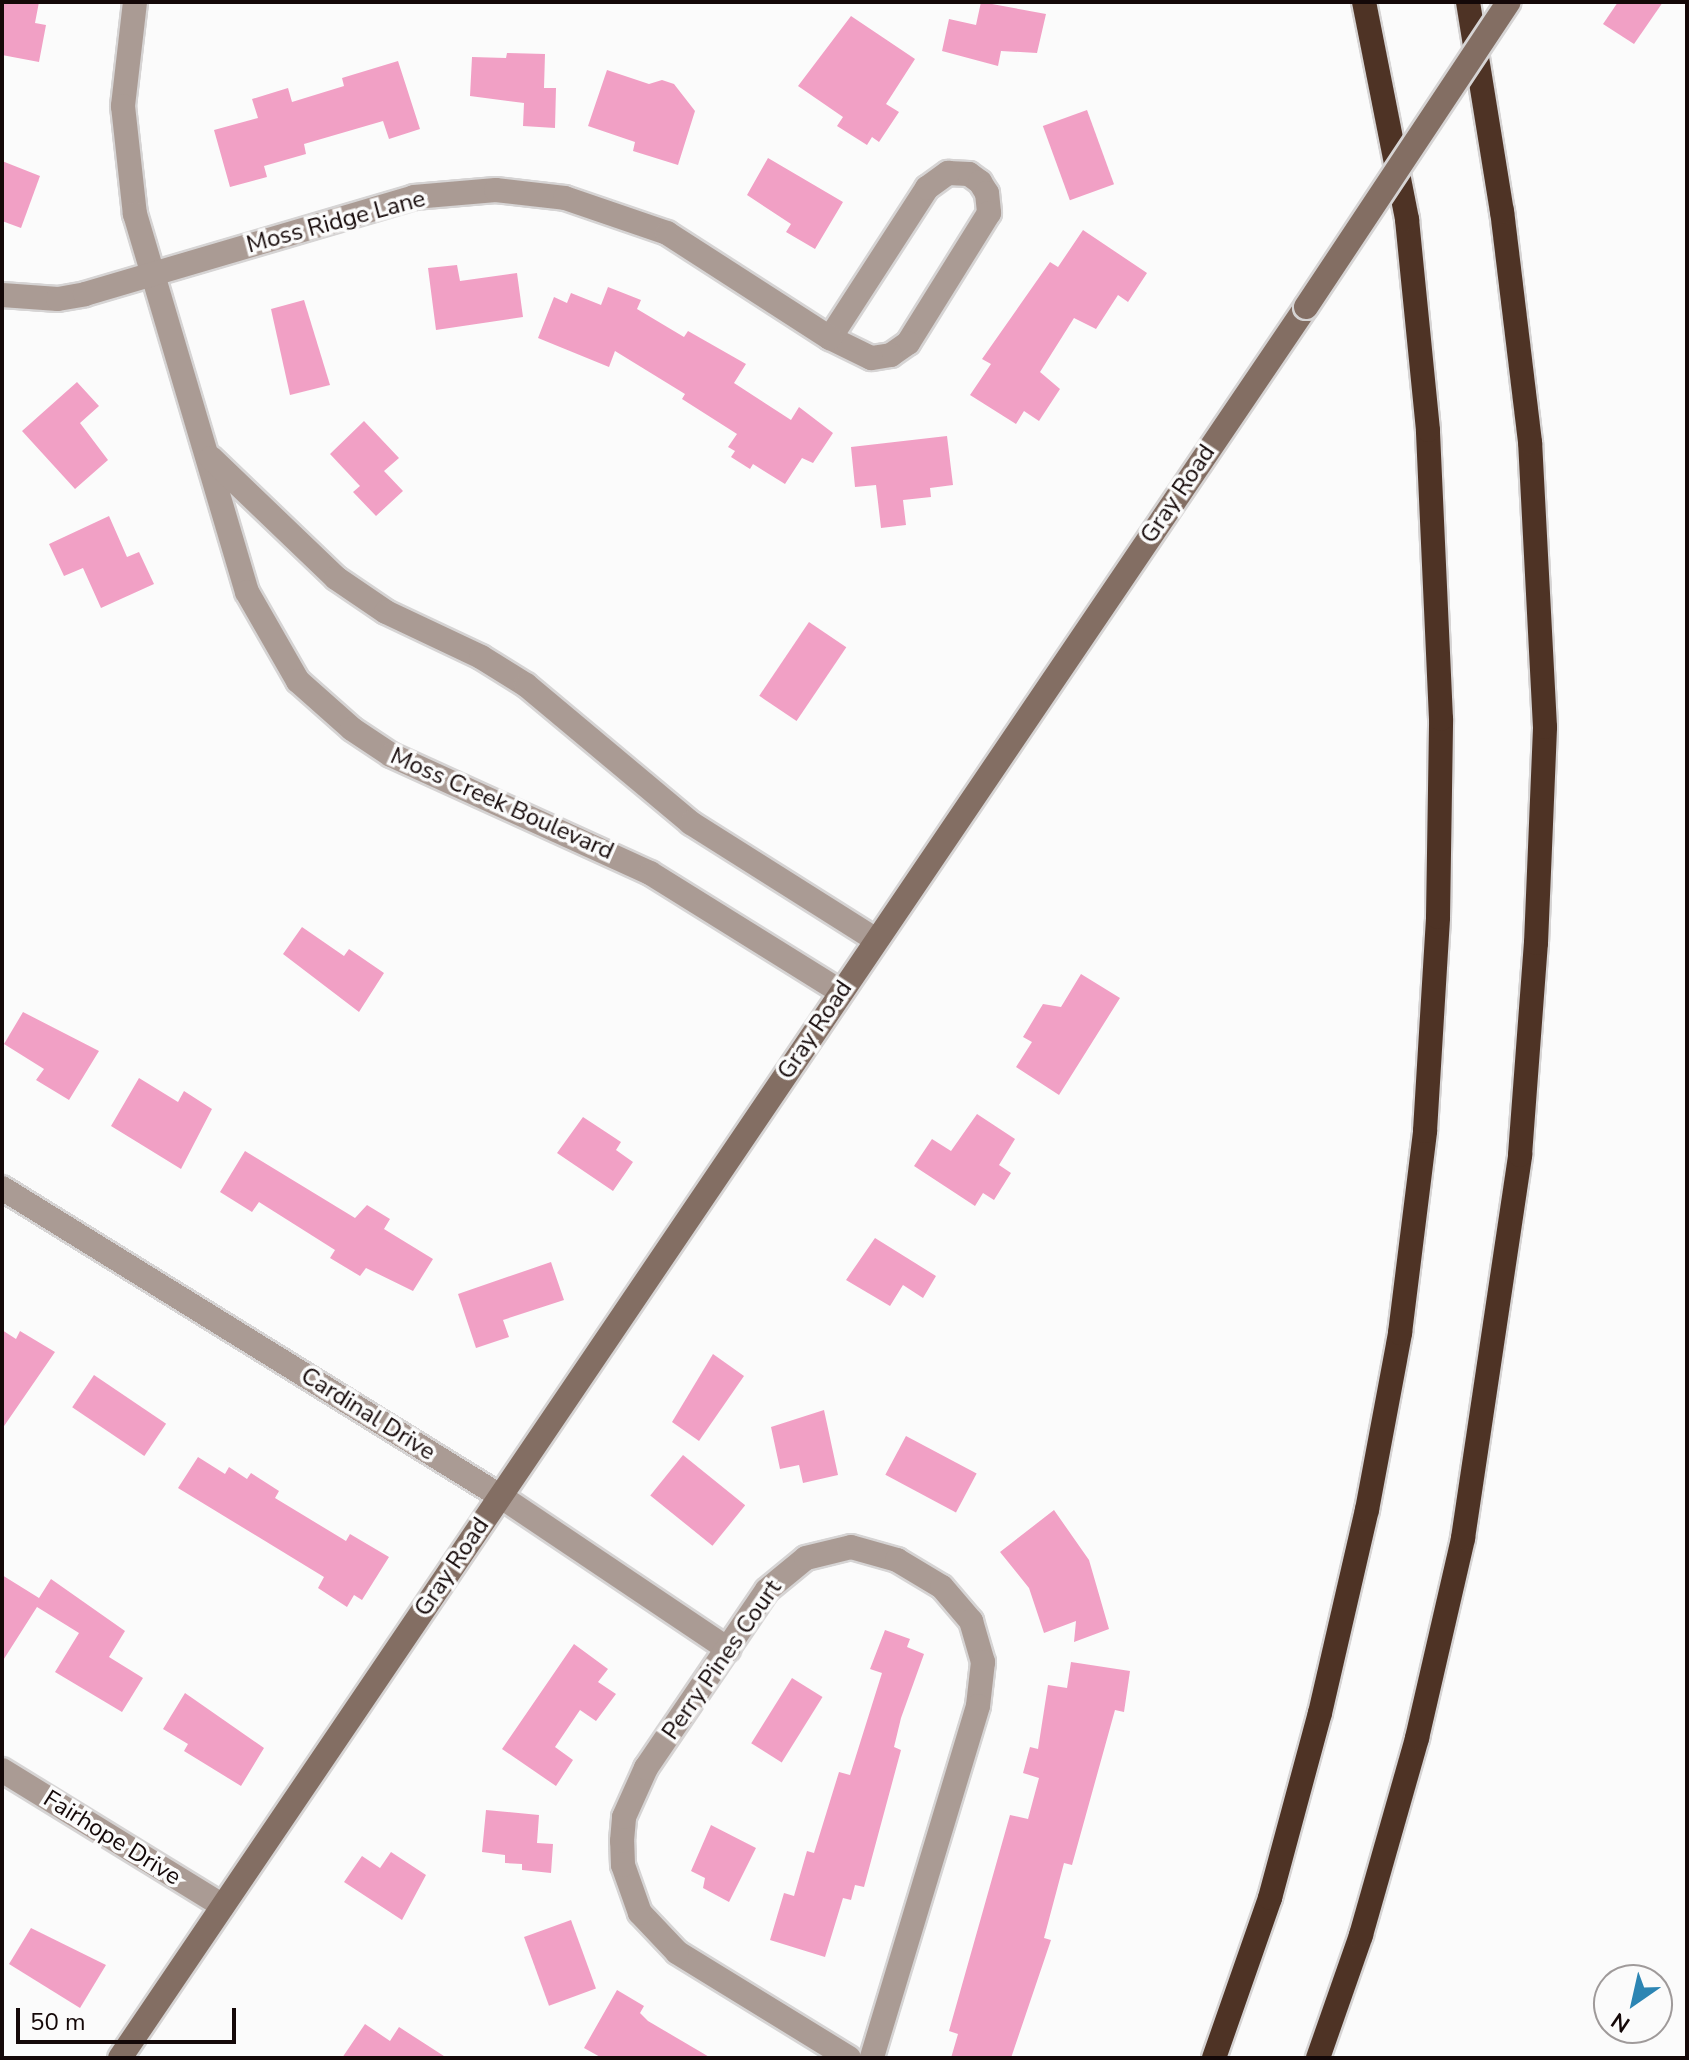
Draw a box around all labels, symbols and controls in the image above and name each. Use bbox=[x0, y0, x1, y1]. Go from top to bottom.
street label: Moss Ridge Lane bbox=[243, 184, 429, 260]
street label: Gray Road bbox=[1135, 439, 1221, 549]
street label: Moss Creek Boulevard bbox=[386, 742, 618, 866]
street label: Gray Road bbox=[772, 975, 858, 1085]
street label: Cardinal Drive bbox=[295, 1361, 441, 1467]
street label: Gray Road bbox=[409, 1512, 495, 1622]
street label: Perry Pines Court bbox=[656, 1575, 788, 1745]
street label: Fairhope Drive bbox=[38, 1784, 186, 1892]
north arrow bbox=[1593, 1964, 1673, 2044]
scale bar bbox=[20, 1992, 240, 2042]
text: N bbox=[1605, 2005, 1636, 2039]
text: 50 m bbox=[30, 2006, 86, 2038]

